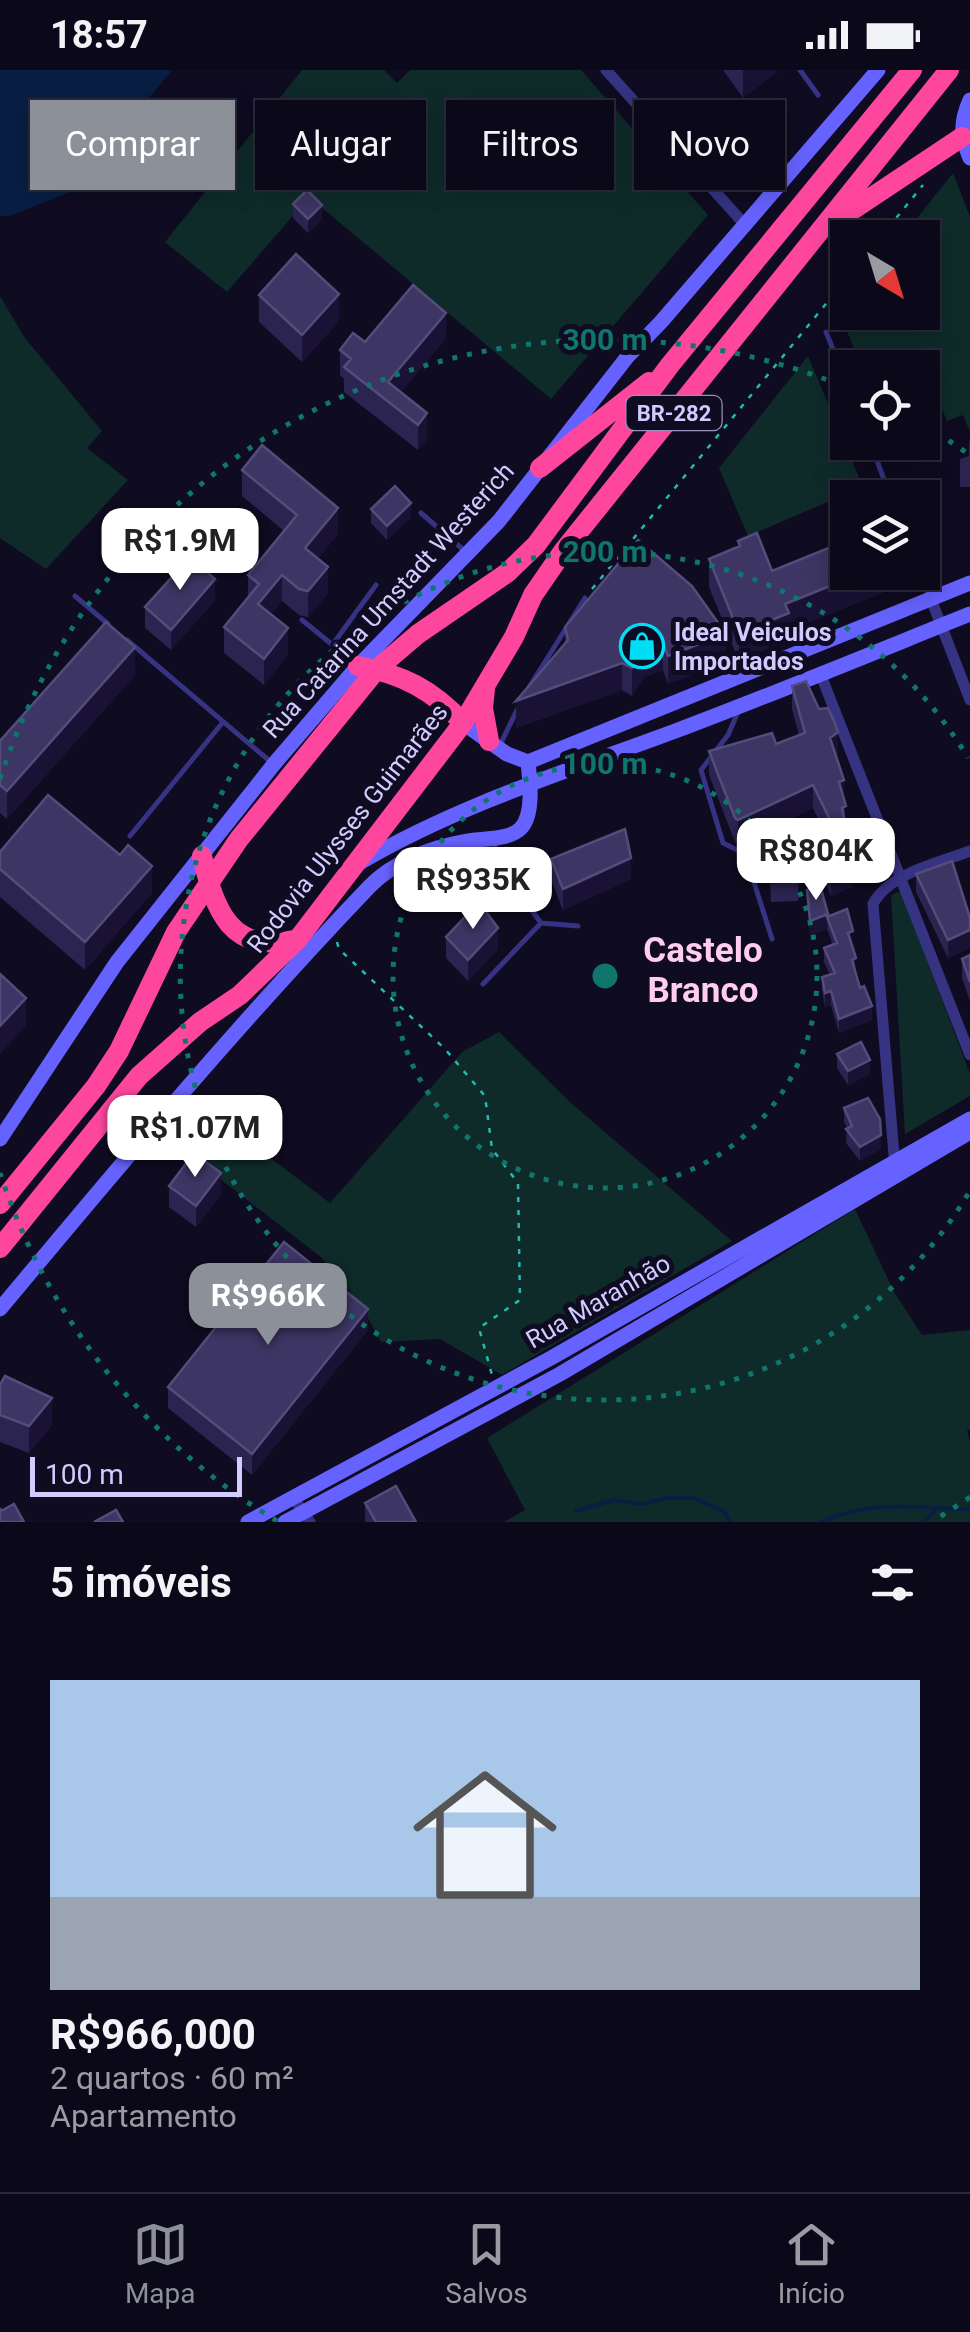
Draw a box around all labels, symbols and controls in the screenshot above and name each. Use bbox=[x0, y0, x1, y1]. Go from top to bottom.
text: 18:57 bbox=[50, 13, 148, 57]
chip: Comprar bbox=[30, 100, 235, 190]
chip: Alugar bbox=[255, 100, 426, 190]
chip: Filtros bbox=[446, 100, 614, 190]
chip: Novo bbox=[634, 100, 785, 190]
north arrow bbox=[830, 220, 940, 330]
map controls bbox=[830, 220, 940, 590]
text: 300 m bbox=[562, 322, 648, 357]
button: locate bbox=[830, 350, 940, 460]
road number: BR-282 bbox=[626, 396, 722, 430]
street label: Rua Catarina Umstadt Westerich bbox=[257, 457, 520, 744]
button: layers bbox=[830, 480, 940, 590]
pin: R$1.9M bbox=[99, 508, 261, 593]
text: R$1.9M bbox=[124, 521, 236, 559]
text: 200 m bbox=[562, 534, 648, 569]
place label: Ideal Veiculos Importados bbox=[674, 618, 832, 676]
shop icon: Ideal Veiculos Importados bbox=[619, 623, 665, 669]
street label: Rodovia Ulysses Guimarães bbox=[241, 698, 454, 959]
text: 100 m bbox=[562, 746, 648, 781]
pin: R$804K bbox=[735, 818, 897, 903]
text: R$804K bbox=[759, 831, 873, 869]
pin: R$935K bbox=[392, 847, 554, 932]
text: R$935K bbox=[416, 860, 530, 898]
district label: Castelo Branco bbox=[643, 930, 763, 1011]
centre of rings bbox=[587, 958, 623, 994]
pin: R$1.07M bbox=[103, 1095, 287, 1180]
text: R$1.07M bbox=[129, 1108, 261, 1146]
street label: Rua Maranhão bbox=[521, 1249, 675, 1354]
pin: R$966K bbox=[187, 1263, 349, 1348]
text: R$966K bbox=[211, 1276, 325, 1314]
scale bar bbox=[30, 1452, 242, 1496]
text: 100 m bbox=[45, 1458, 124, 1491]
icon: filters bbox=[865, 1555, 920, 1610]
text: 5 imóveis bbox=[50, 1558, 232, 1607]
icon: home bbox=[395, 1745, 575, 1925]
text: R$966,000 bbox=[50, 2010, 256, 2059]
text: 2 quartos · 60 m² bbox=[50, 2059, 294, 2097]
text: Apartamento bbox=[50, 2097, 237, 2135]
tab: Mapa bbox=[125, 2217, 196, 2310]
tab: Salvos bbox=[445, 2217, 528, 2310]
tab: Início bbox=[778, 2217, 845, 2310]

